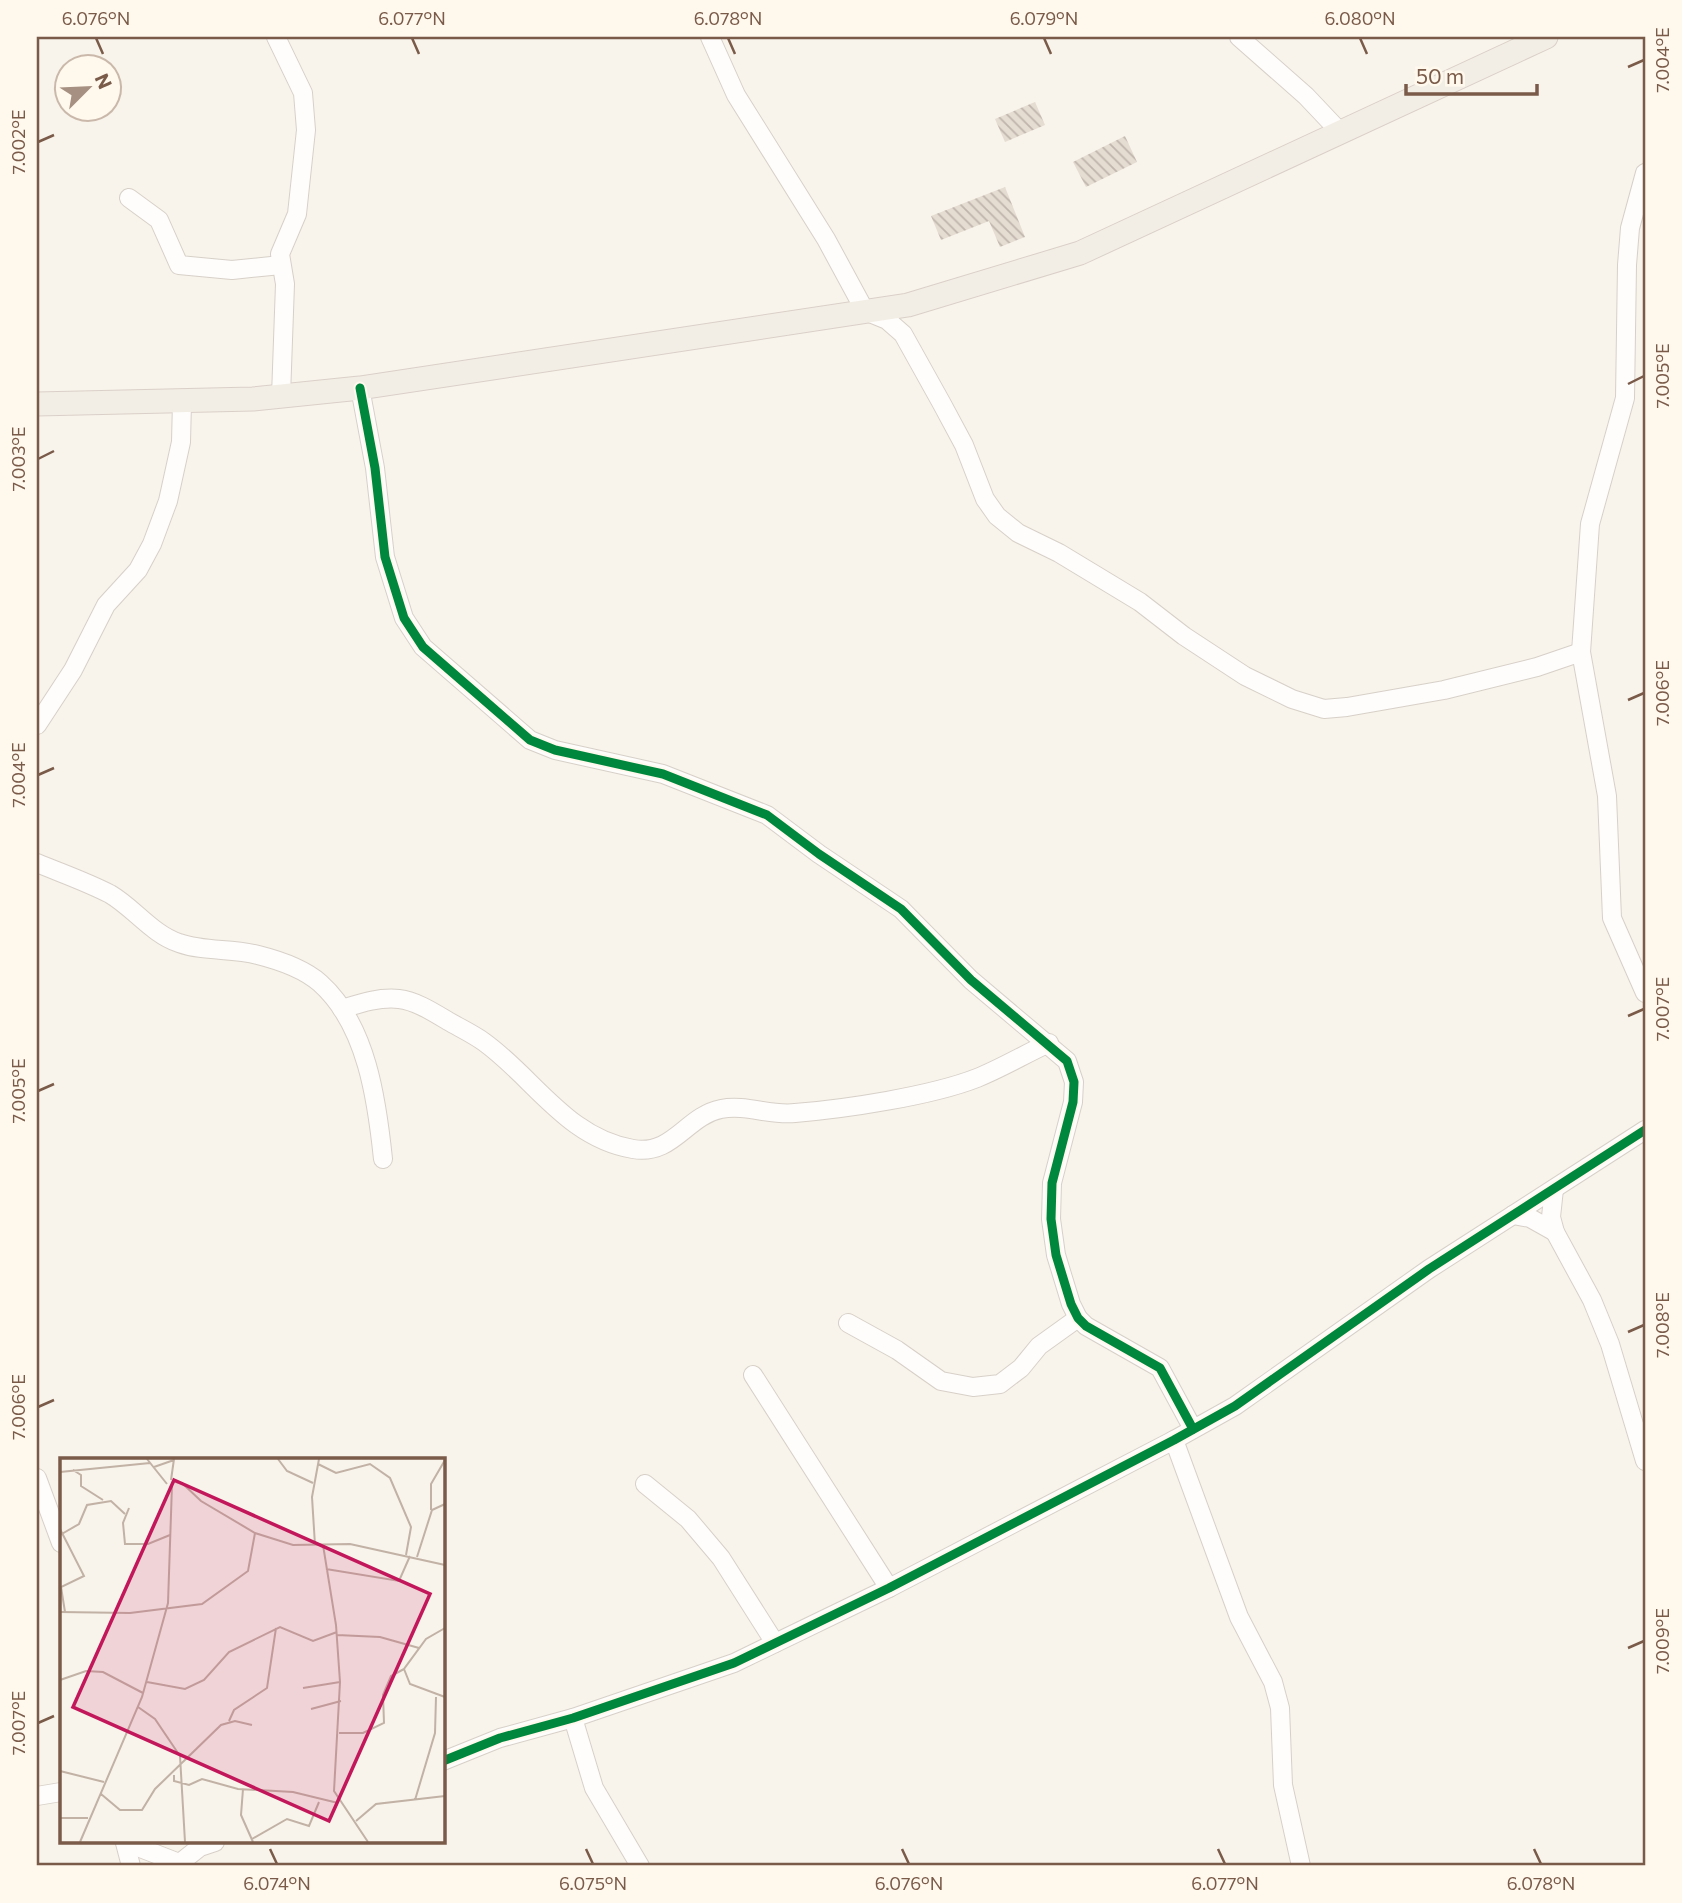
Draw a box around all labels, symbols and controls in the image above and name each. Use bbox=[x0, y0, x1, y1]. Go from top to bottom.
text: 6.076°N bbox=[62, 7, 130, 29]
text: 6.077°N bbox=[378, 7, 446, 29]
text: 6.078°N bbox=[694, 7, 762, 29]
text: 6.079°N bbox=[1010, 7, 1078, 29]
text: 6.080°N bbox=[1325, 7, 1395, 29]
text: 7.004°E bbox=[1651, 27, 1673, 93]
north arrow bbox=[52, 52, 122, 122]
scale bar bbox=[1406, 52, 1537, 96]
text: 50 m bbox=[1416, 63, 1464, 88]
text: N bbox=[91, 70, 117, 92]
text: 7.002°E bbox=[7, 110, 29, 174]
text: 7.005°E bbox=[1651, 343, 1673, 409]
text: 7.003°E bbox=[7, 426, 29, 492]
text: 7.006°E bbox=[1651, 660, 1673, 726]
text: 7.004°E bbox=[7, 742, 29, 808]
text: 7.007°E bbox=[1651, 977, 1673, 1041]
text: 7.005°E bbox=[7, 1058, 29, 1124]
text: 7.008°E bbox=[1651, 1292, 1673, 1358]
text: 7.006°E bbox=[7, 1374, 29, 1440]
inset map bbox=[60, 1458, 444, 1843]
text: 7.009°E bbox=[1651, 1608, 1673, 1674]
text: 7.007°E bbox=[7, 1691, 29, 1755]
text: 6.074°N bbox=[243, 1872, 311, 1894]
text: 6.075°N bbox=[559, 1872, 627, 1894]
text: 6.076°N bbox=[875, 1872, 943, 1894]
text: 6.077°N bbox=[1191, 1872, 1259, 1894]
text: 6.078°N bbox=[1507, 1872, 1575, 1894]

